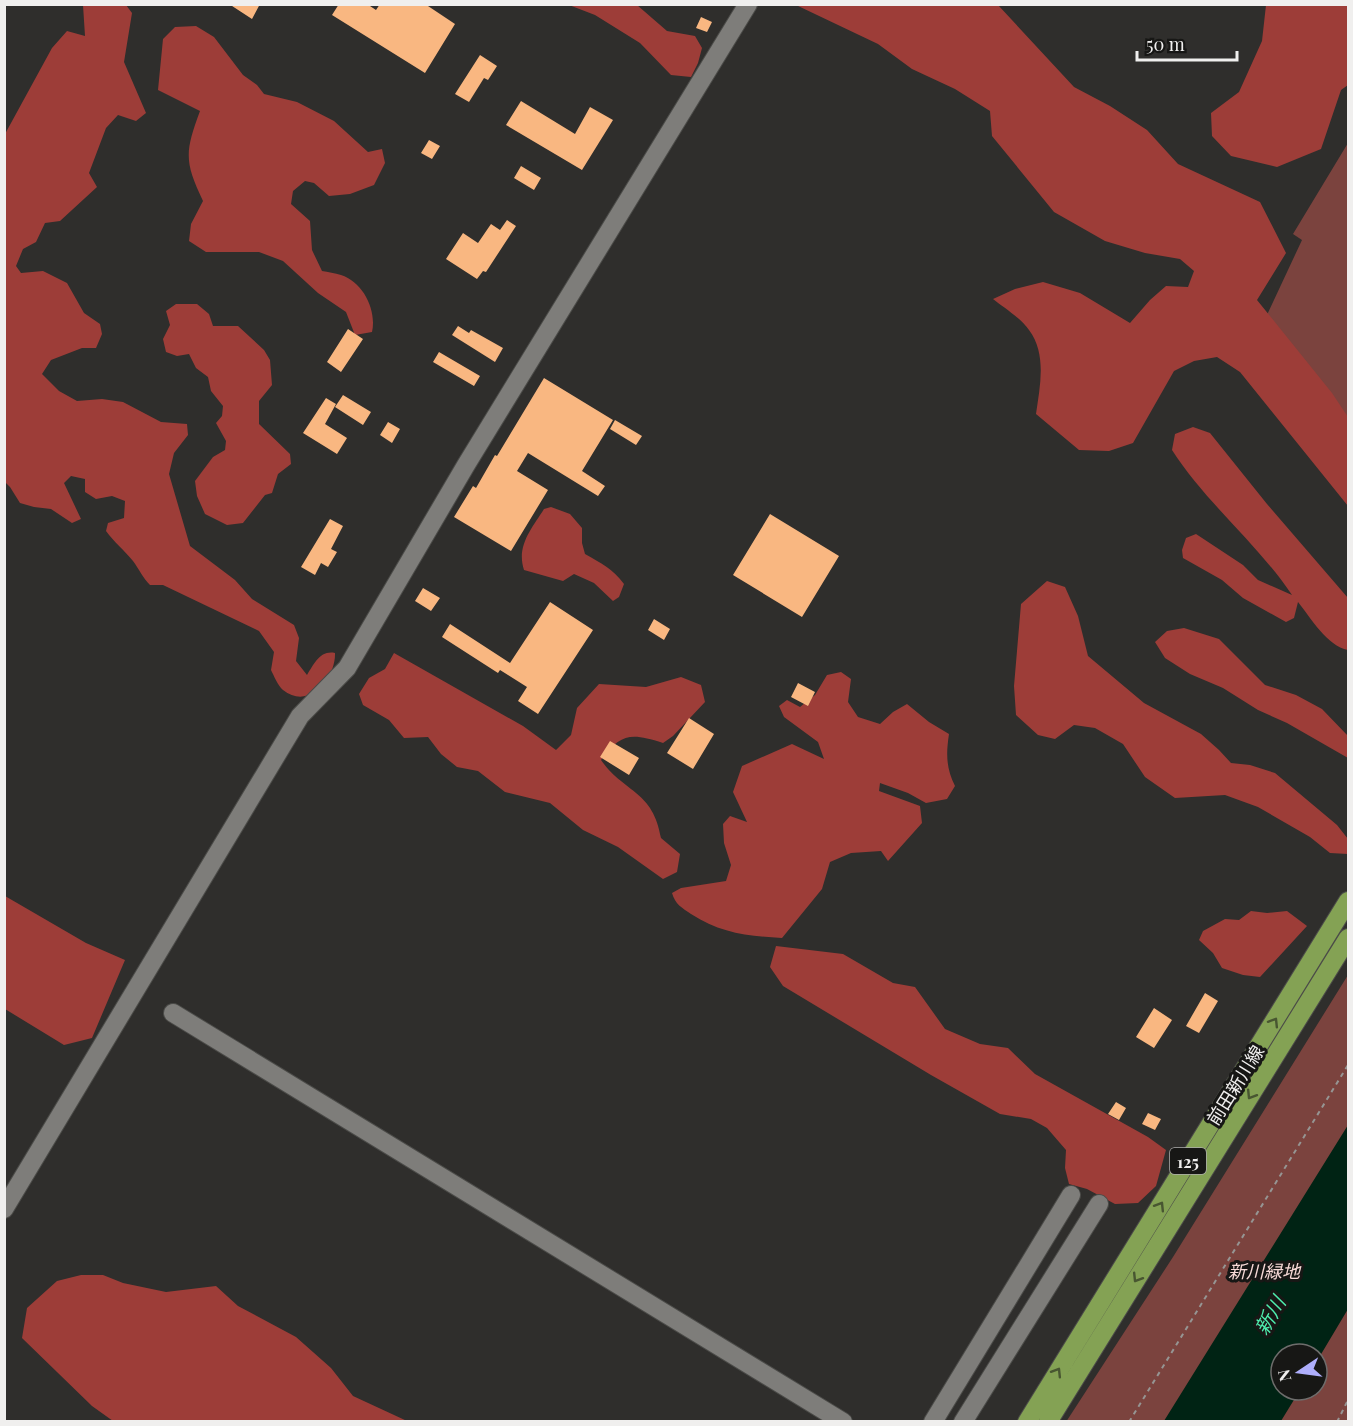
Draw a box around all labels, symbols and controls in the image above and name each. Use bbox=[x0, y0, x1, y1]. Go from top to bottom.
scale bar bbox=[1137, 24, 1238, 62]
text: 50 m bbox=[1146, 32, 1185, 56]
one-way arrow bbox=[1266, 1018, 1278, 1028]
street label: 前田新川線 bbox=[1201, 1040, 1269, 1130]
one-way arrow bbox=[1247, 1089, 1259, 1099]
road number: 125 bbox=[1170, 1148, 1206, 1174]
one-way arrow bbox=[1153, 1202, 1164, 1213]
park label: 新川緑地 bbox=[1228, 1259, 1302, 1283]
one-way arrow bbox=[1133, 1272, 1145, 1282]
water label: 新川 bbox=[1247, 1289, 1292, 1339]
north arrow bbox=[1269, 1342, 1329, 1402]
text: N bbox=[1272, 1367, 1295, 1383]
one-way arrow bbox=[1050, 1368, 1062, 1378]

